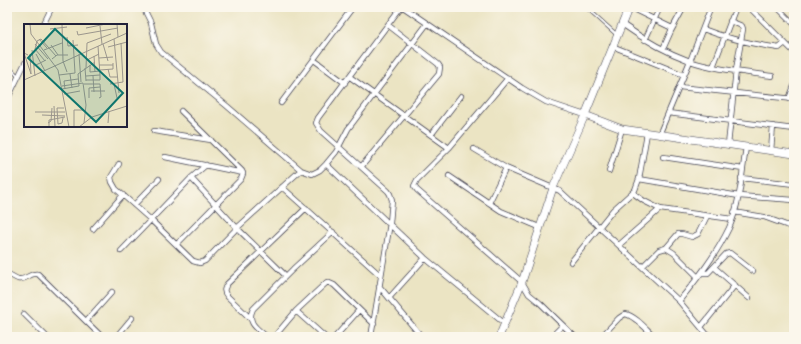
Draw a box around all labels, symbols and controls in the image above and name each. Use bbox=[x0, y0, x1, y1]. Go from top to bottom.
inset map bbox=[24, 24, 127, 127]

